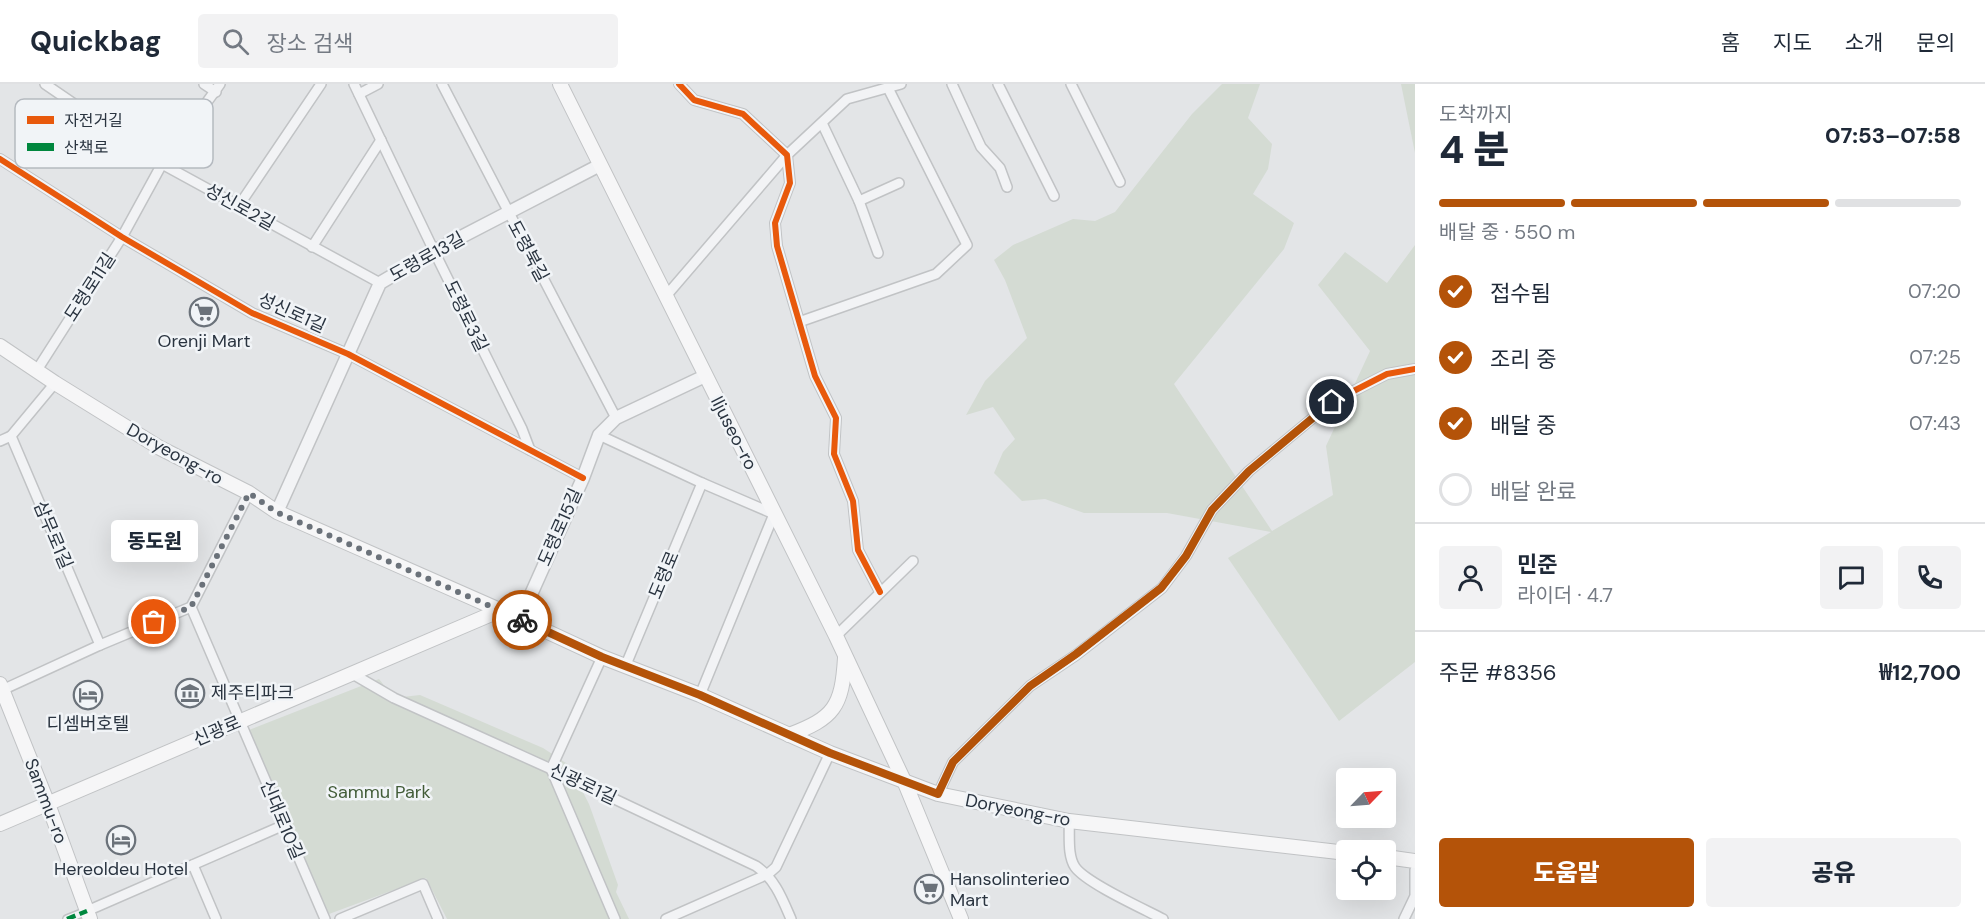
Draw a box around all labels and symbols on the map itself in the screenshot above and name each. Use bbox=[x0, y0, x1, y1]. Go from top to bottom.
legend bbox=[15, 99, 213, 168]
text: 자전거길 bbox=[64, 110, 123, 131]
text: 산책로 bbox=[64, 137, 108, 158]
street label: 성신로2길 bbox=[201, 178, 279, 236]
street label: 도령북길 bbox=[502, 216, 554, 286]
street label: 도령로13길 bbox=[385, 227, 469, 287]
street label: 도령로11길 bbox=[59, 248, 121, 326]
street label: 도령로3길 bbox=[438, 276, 494, 356]
street label: 성신로1길 bbox=[254, 287, 330, 339]
supermarket icon: Orenji Mart bbox=[188, 296, 220, 328]
place label: Orenji Mart bbox=[158, 329, 250, 353]
pin bbox=[1306, 376, 1357, 427]
street label: Iljuseo-ro bbox=[705, 392, 763, 474]
street label: Doryeong-ro bbox=[122, 418, 228, 490]
street label: 도령로15길 bbox=[532, 484, 588, 570]
street label: 삼무로1길 bbox=[28, 497, 78, 573]
callout: 동도원 bbox=[110, 520, 198, 562]
street label: 도령로 bbox=[643, 547, 685, 603]
courier bbox=[492, 590, 552, 650]
pin bbox=[128, 596, 179, 647]
museum icon: 제주티파크 bbox=[174, 677, 206, 709]
hotel icon: 디셈버호텔 bbox=[72, 679, 104, 711]
place label: 제주티파크 bbox=[211, 681, 294, 705]
street label: 신광로 bbox=[189, 710, 245, 752]
place label: 디셈버호텔 bbox=[47, 712, 129, 736]
street label: Sammu-ro bbox=[19, 755, 73, 847]
street label: 신광로1길 bbox=[545, 758, 621, 810]
north arrow bbox=[1336, 768, 1396, 828]
street label: 신대로10길 bbox=[255, 777, 309, 863]
park label: Sammu Park bbox=[328, 780, 430, 804]
street label: Doryeong-ro bbox=[963, 788, 1073, 832]
hotel icon: Hereoldeu Hotel bbox=[105, 824, 137, 856]
place label: Hereoldeu Hotel bbox=[54, 857, 188, 881]
place label: Hansolinterieo Mart bbox=[950, 867, 1070, 912]
supermarket icon: Hansolinterieo Mart bbox=[913, 873, 945, 905]

